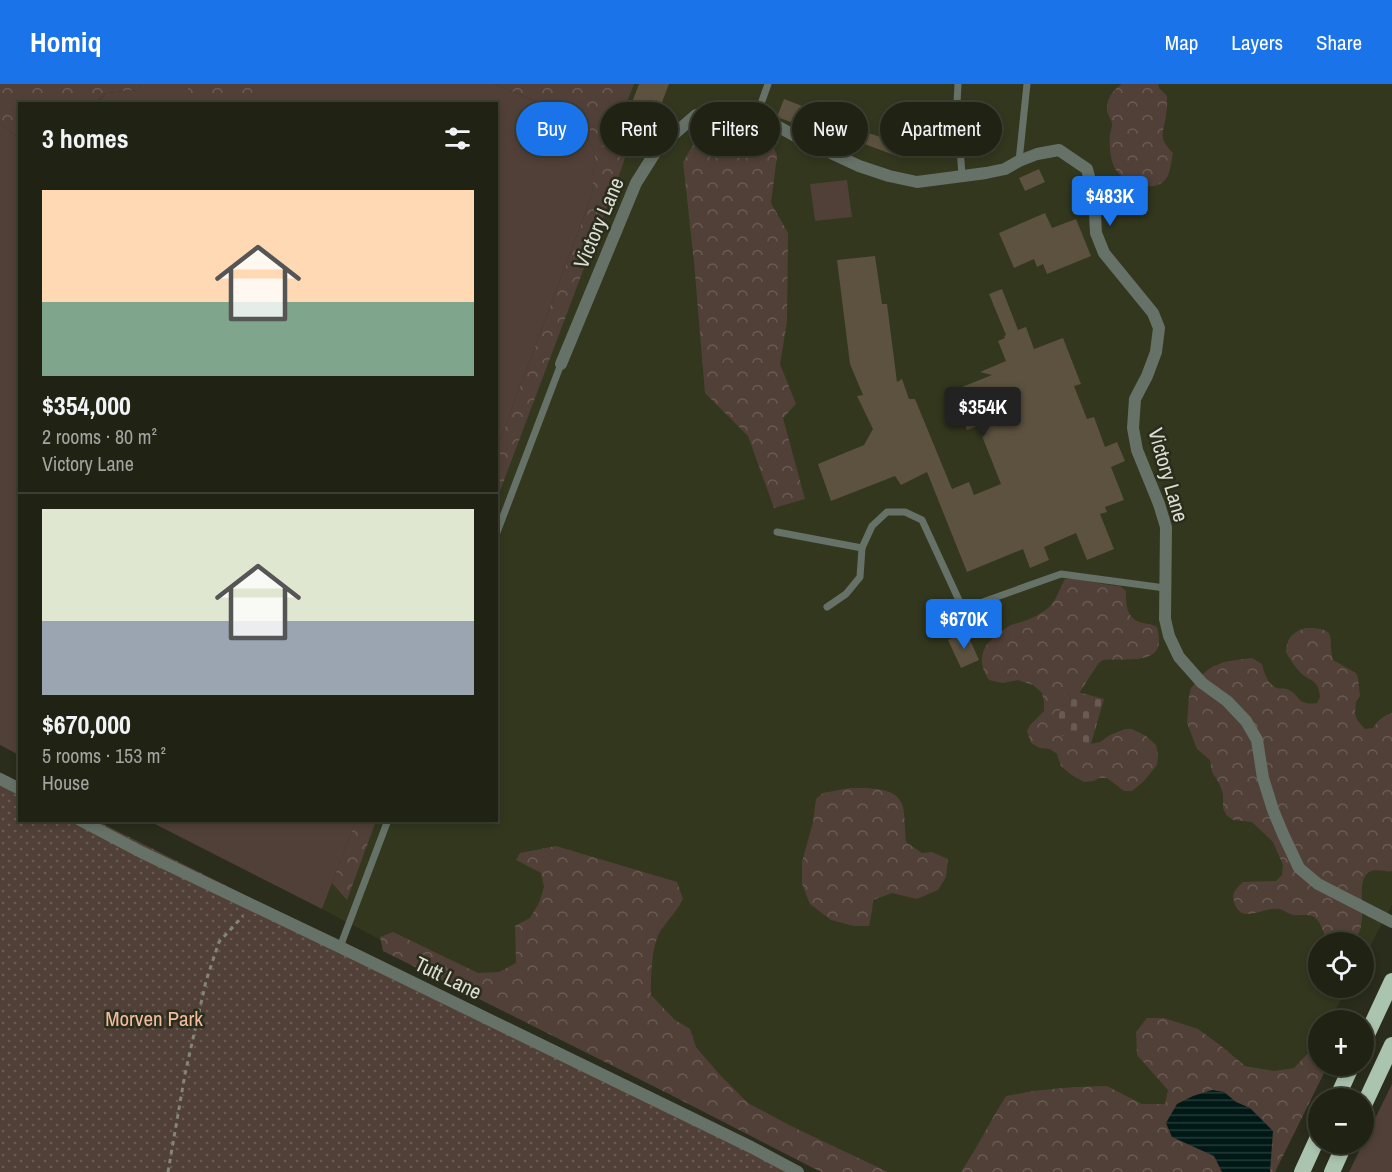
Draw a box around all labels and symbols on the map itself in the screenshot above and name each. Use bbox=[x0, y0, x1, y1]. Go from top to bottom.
street label: Victory Lane bbox=[566, 173, 631, 273]
pin: $483K bbox=[1068, 176, 1152, 227]
pin: $354K bbox=[941, 387, 1025, 438]
street label: Victory Lane bbox=[1141, 425, 1196, 525]
pin: $670K bbox=[922, 599, 1006, 650]
street label: Tutt Lane bbox=[410, 949, 487, 1006]
park label: Morven Park bbox=[105, 1004, 203, 1033]

